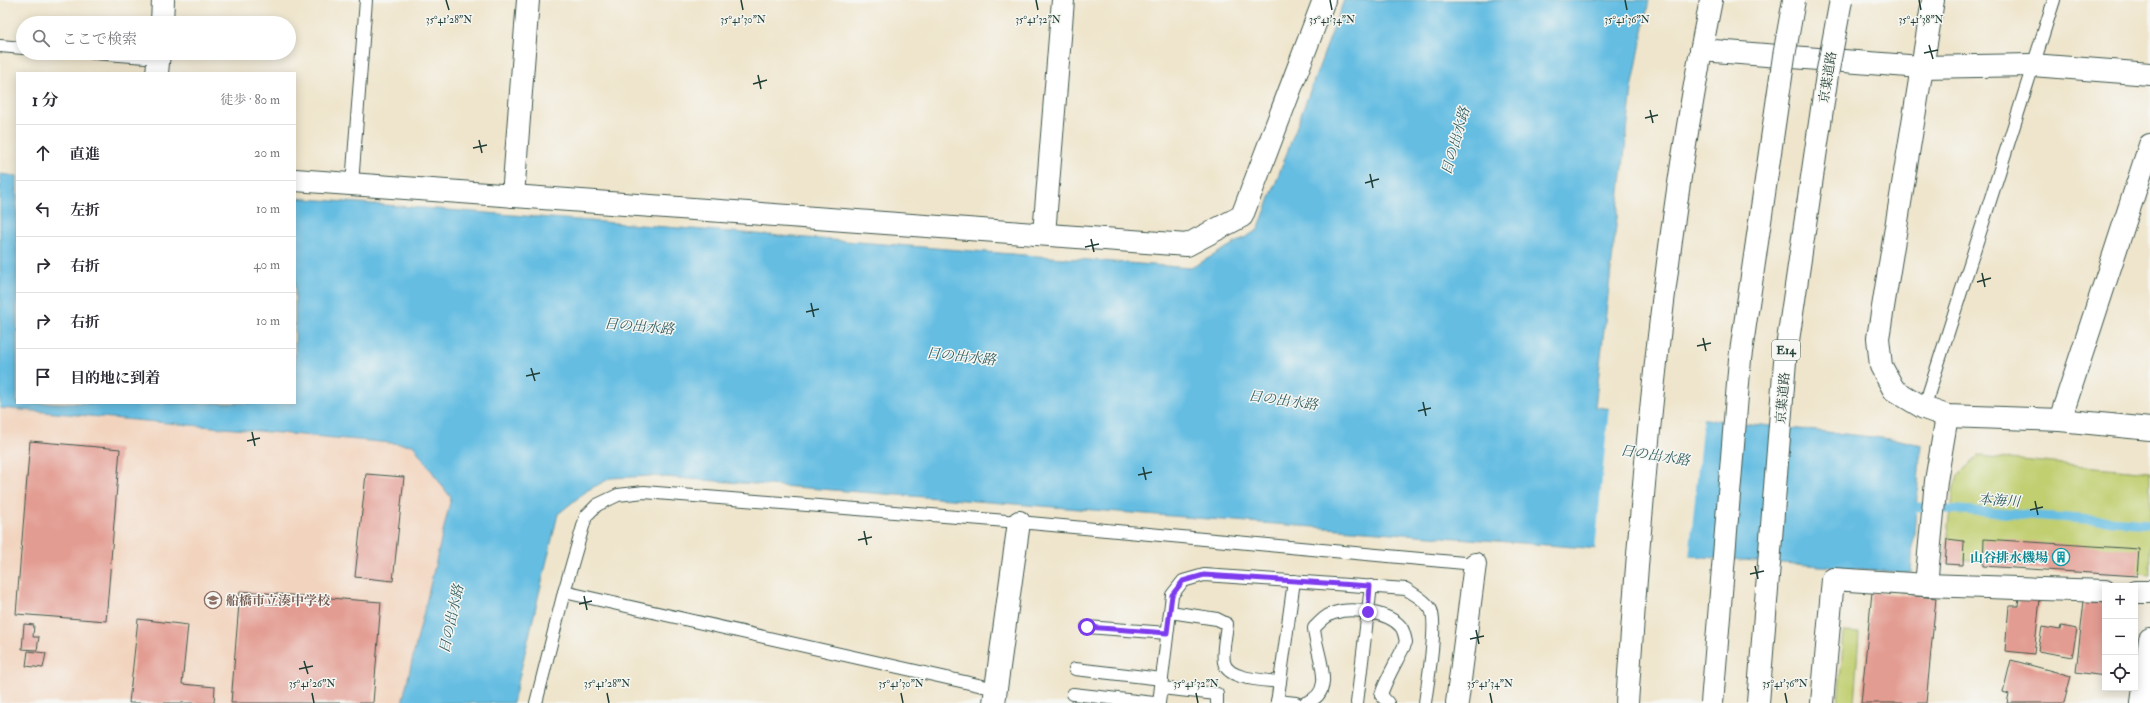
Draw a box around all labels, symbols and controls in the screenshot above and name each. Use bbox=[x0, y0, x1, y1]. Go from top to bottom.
text: 35°41'28"N bbox=[426, 14, 472, 26]
text: 35°41'30"N bbox=[720, 14, 766, 26]
text: 35°41'32"N bbox=[1015, 14, 1061, 26]
text: 35°41'34"N bbox=[1309, 14, 1355, 26]
text: 35°41'36"N bbox=[1604, 14, 1650, 26]
text: 35°41'38"N bbox=[1898, 14, 1944, 26]
search box bbox=[16, 16, 296, 60]
icon: search bbox=[30, 27, 52, 49]
text: ここで検索 bbox=[62, 30, 137, 49]
street label: 京葉道路 bbox=[1816, 50, 1840, 104]
text: 1 分 bbox=[32, 90, 59, 111]
text: 徒歩 · 80 m bbox=[220, 92, 280, 108]
water label: 日の出水路 bbox=[1438, 104, 1474, 177]
icon: ahead bbox=[32, 142, 54, 164]
text: 直進 bbox=[70, 145, 100, 164]
text: 20 m bbox=[254, 145, 280, 161]
icon: left bbox=[32, 198, 54, 220]
text: 左折 bbox=[70, 201, 100, 220]
text: 10 m bbox=[256, 201, 280, 217]
icon: right bbox=[32, 254, 54, 276]
text: 右折 bbox=[70, 257, 100, 276]
text: 40 m bbox=[254, 257, 280, 273]
icon: right bbox=[32, 310, 54, 332]
text: 右折 bbox=[70, 313, 100, 332]
text: 10 m bbox=[256, 313, 280, 329]
water label: 日の出水路 bbox=[603, 315, 676, 338]
road number: E14 bbox=[1772, 340, 1800, 360]
water label: 日の出水路 bbox=[925, 344, 998, 369]
icon: arrive bbox=[32, 366, 54, 388]
text: 目的地に到着 bbox=[70, 369, 160, 388]
street label: 京葉道路 bbox=[1773, 371, 1793, 425]
water label: 日の出水路 bbox=[1247, 387, 1320, 414]
water label: 日の出水路 bbox=[1619, 442, 1692, 470]
water label: 本海川 bbox=[1977, 491, 2023, 511]
building icon: 山谷排水機場 bbox=[2051, 547, 2071, 567]
place label: 山谷排水機場 bbox=[1970, 550, 2048, 566]
water label: 日の出水路 bbox=[436, 582, 467, 655]
map controls bbox=[2102, 583, 2138, 691]
button: + bbox=[2102, 583, 2138, 619]
school or university icon: 船橋市立湊中学校 bbox=[203, 590, 223, 610]
place label: 船橋市立湊中学校 bbox=[226, 593, 331, 609]
route end bbox=[1359, 603, 1377, 621]
route start bbox=[1078, 618, 1096, 636]
button: − bbox=[2102, 619, 2138, 655]
button: locate bbox=[2102, 655, 2138, 691]
text: 35°41'26"N bbox=[289, 678, 335, 690]
text: 35°41'28"N bbox=[584, 678, 630, 690]
text: 35°41'30"N bbox=[878, 678, 924, 690]
text: 35°41'32"N bbox=[1173, 678, 1219, 690]
text: 35°41'34"N bbox=[1467, 678, 1513, 690]
text: 35°41'36"N bbox=[1762, 678, 1808, 690]

